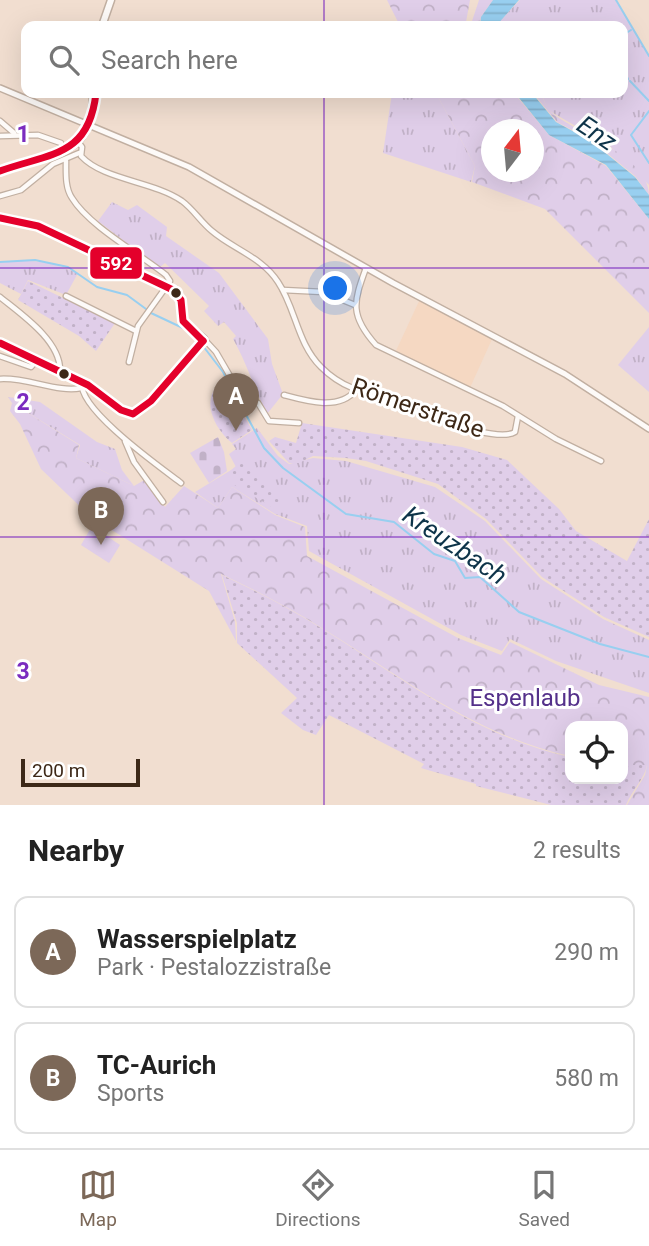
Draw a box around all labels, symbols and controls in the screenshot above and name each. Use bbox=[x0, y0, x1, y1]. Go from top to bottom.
search box bbox=[21, 21, 628, 98]
icon: search bbox=[45, 41, 83, 79]
text: Search here bbox=[101, 45, 238, 75]
water label: Enz bbox=[572, 109, 623, 157]
north arrow bbox=[481, 119, 544, 182]
text: 1 bbox=[16, 121, 30, 148]
line badge: 592 bbox=[89, 246, 143, 280]
text: 592 bbox=[100, 252, 132, 275]
your location bbox=[318, 271, 352, 305]
unlabelled marker bbox=[169, 286, 183, 300]
unlabelled marker bbox=[57, 367, 71, 381]
street label: Römerstraße bbox=[348, 372, 488, 444]
pin: A bbox=[213, 373, 259, 431]
text: 2 bbox=[16, 389, 30, 416]
pin: B bbox=[78, 487, 124, 545]
water label: Kreuzbach bbox=[397, 499, 513, 591]
text: 3 bbox=[16, 658, 30, 685]
park label: Espenlaub bbox=[469, 684, 581, 712]
map controls bbox=[565, 721, 628, 784]
button: locate bbox=[565, 721, 628, 784]
scale bar bbox=[21, 756, 140, 788]
text: 200 m bbox=[32, 759, 85, 782]
text: Nearby bbox=[28, 833, 124, 868]
text: 2 results bbox=[533, 837, 621, 864]
text: Wasserspielplatz bbox=[97, 924, 297, 954]
text: A bbox=[45, 939, 61, 966]
text: 290 m bbox=[554, 939, 619, 966]
text: Park · Pestalozzistraße bbox=[97, 954, 331, 981]
text: TC-Aurich bbox=[97, 1050, 216, 1080]
text: B bbox=[46, 1065, 60, 1092]
text: 580 m bbox=[554, 1065, 619, 1092]
text: Sports bbox=[97, 1080, 164, 1107]
tab: Map bbox=[79, 1166, 117, 1231]
tab: Directions bbox=[275, 1166, 360, 1231]
tab: Saved bbox=[519, 1166, 570, 1231]

